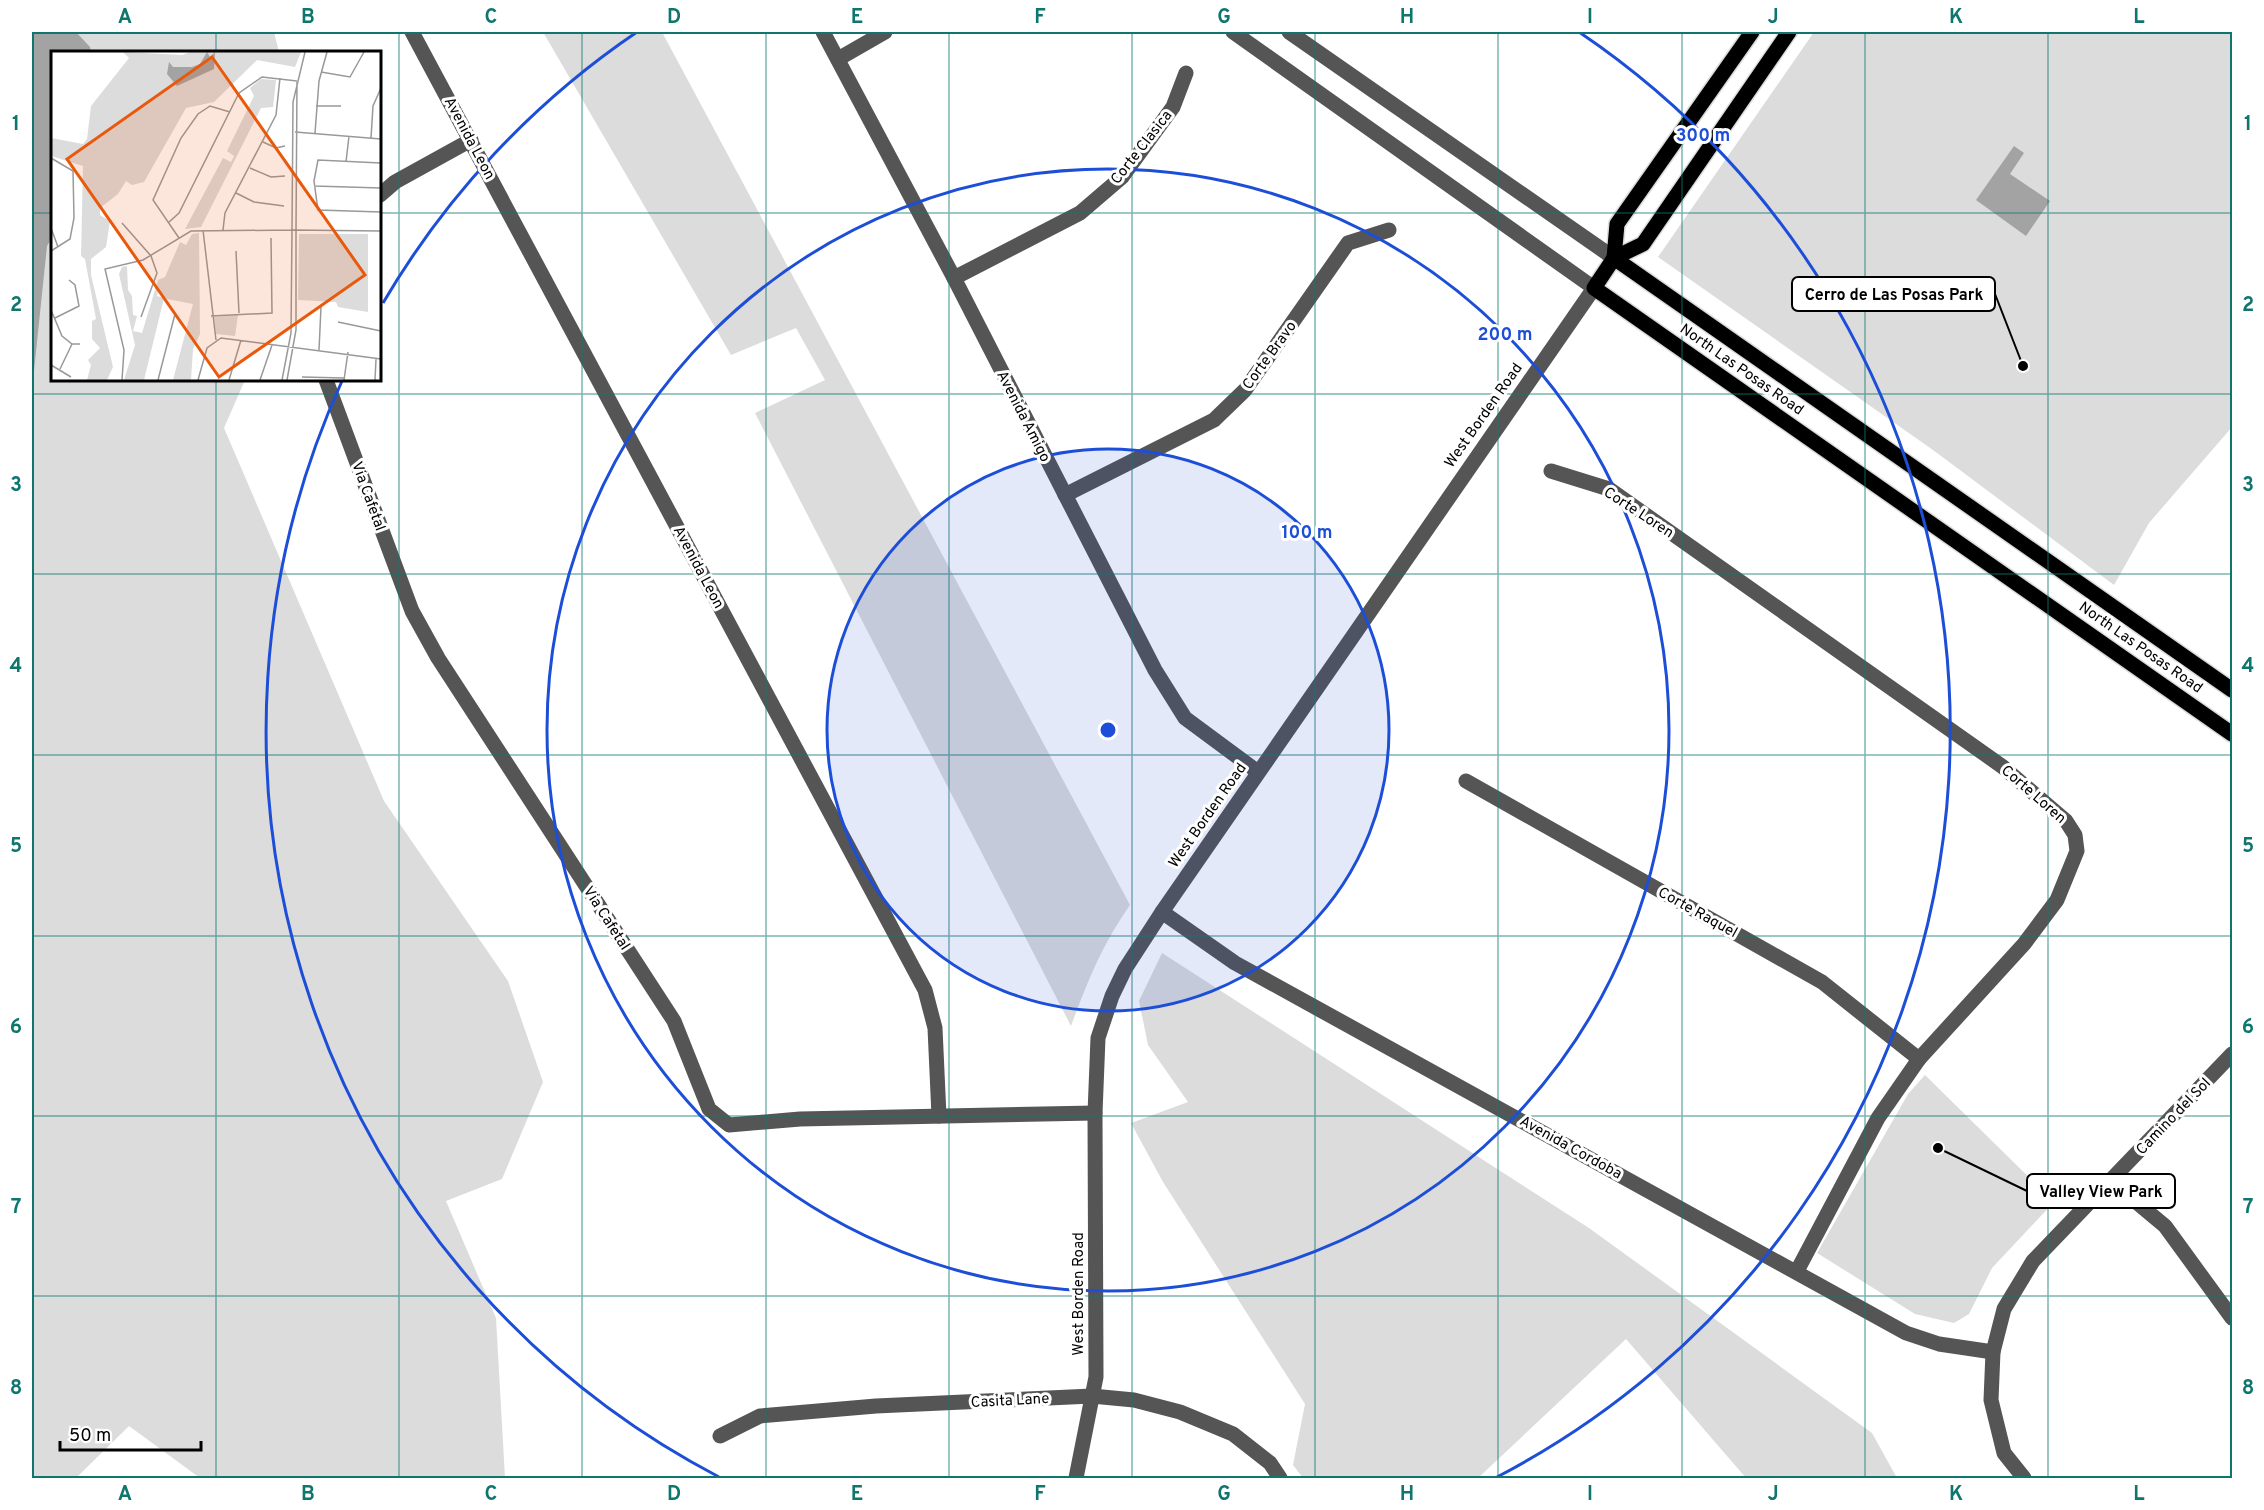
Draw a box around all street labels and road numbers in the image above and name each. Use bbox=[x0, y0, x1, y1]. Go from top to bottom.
street label: Avenida Leon bbox=[439, 94, 498, 183]
street label: Corte Clasica bbox=[1107, 107, 1177, 189]
street label: Corte Bravo bbox=[1239, 318, 1302, 394]
street label: North Las Posas Road bbox=[1675, 320, 1807, 420]
street label: West Borden Road bbox=[1441, 360, 1527, 472]
street label: Avenida Amigo bbox=[991, 368, 1054, 466]
street label: Via Cafetal bbox=[346, 459, 389, 534]
street label: Corte Loren bbox=[1599, 483, 1677, 543]
street label: Avenida Leon bbox=[668, 523, 727, 612]
street label: North Las Posas Road bbox=[2074, 598, 2206, 698]
street label: West Borden Road bbox=[1165, 760, 1251, 872]
street label: Corte Loren bbox=[1997, 762, 2069, 829]
street label: Via Cafetal bbox=[578, 883, 633, 954]
street label: Corte Raquel bbox=[1654, 884, 1740, 943]
street label: Camino del Sol bbox=[2133, 1075, 2216, 1160]
street label: Avenida Cordoba bbox=[1516, 1112, 1625, 1184]
street label: West Borden Road bbox=[1070, 1232, 1089, 1356]
street label: Casita Lane bbox=[970, 1390, 1050, 1413]

